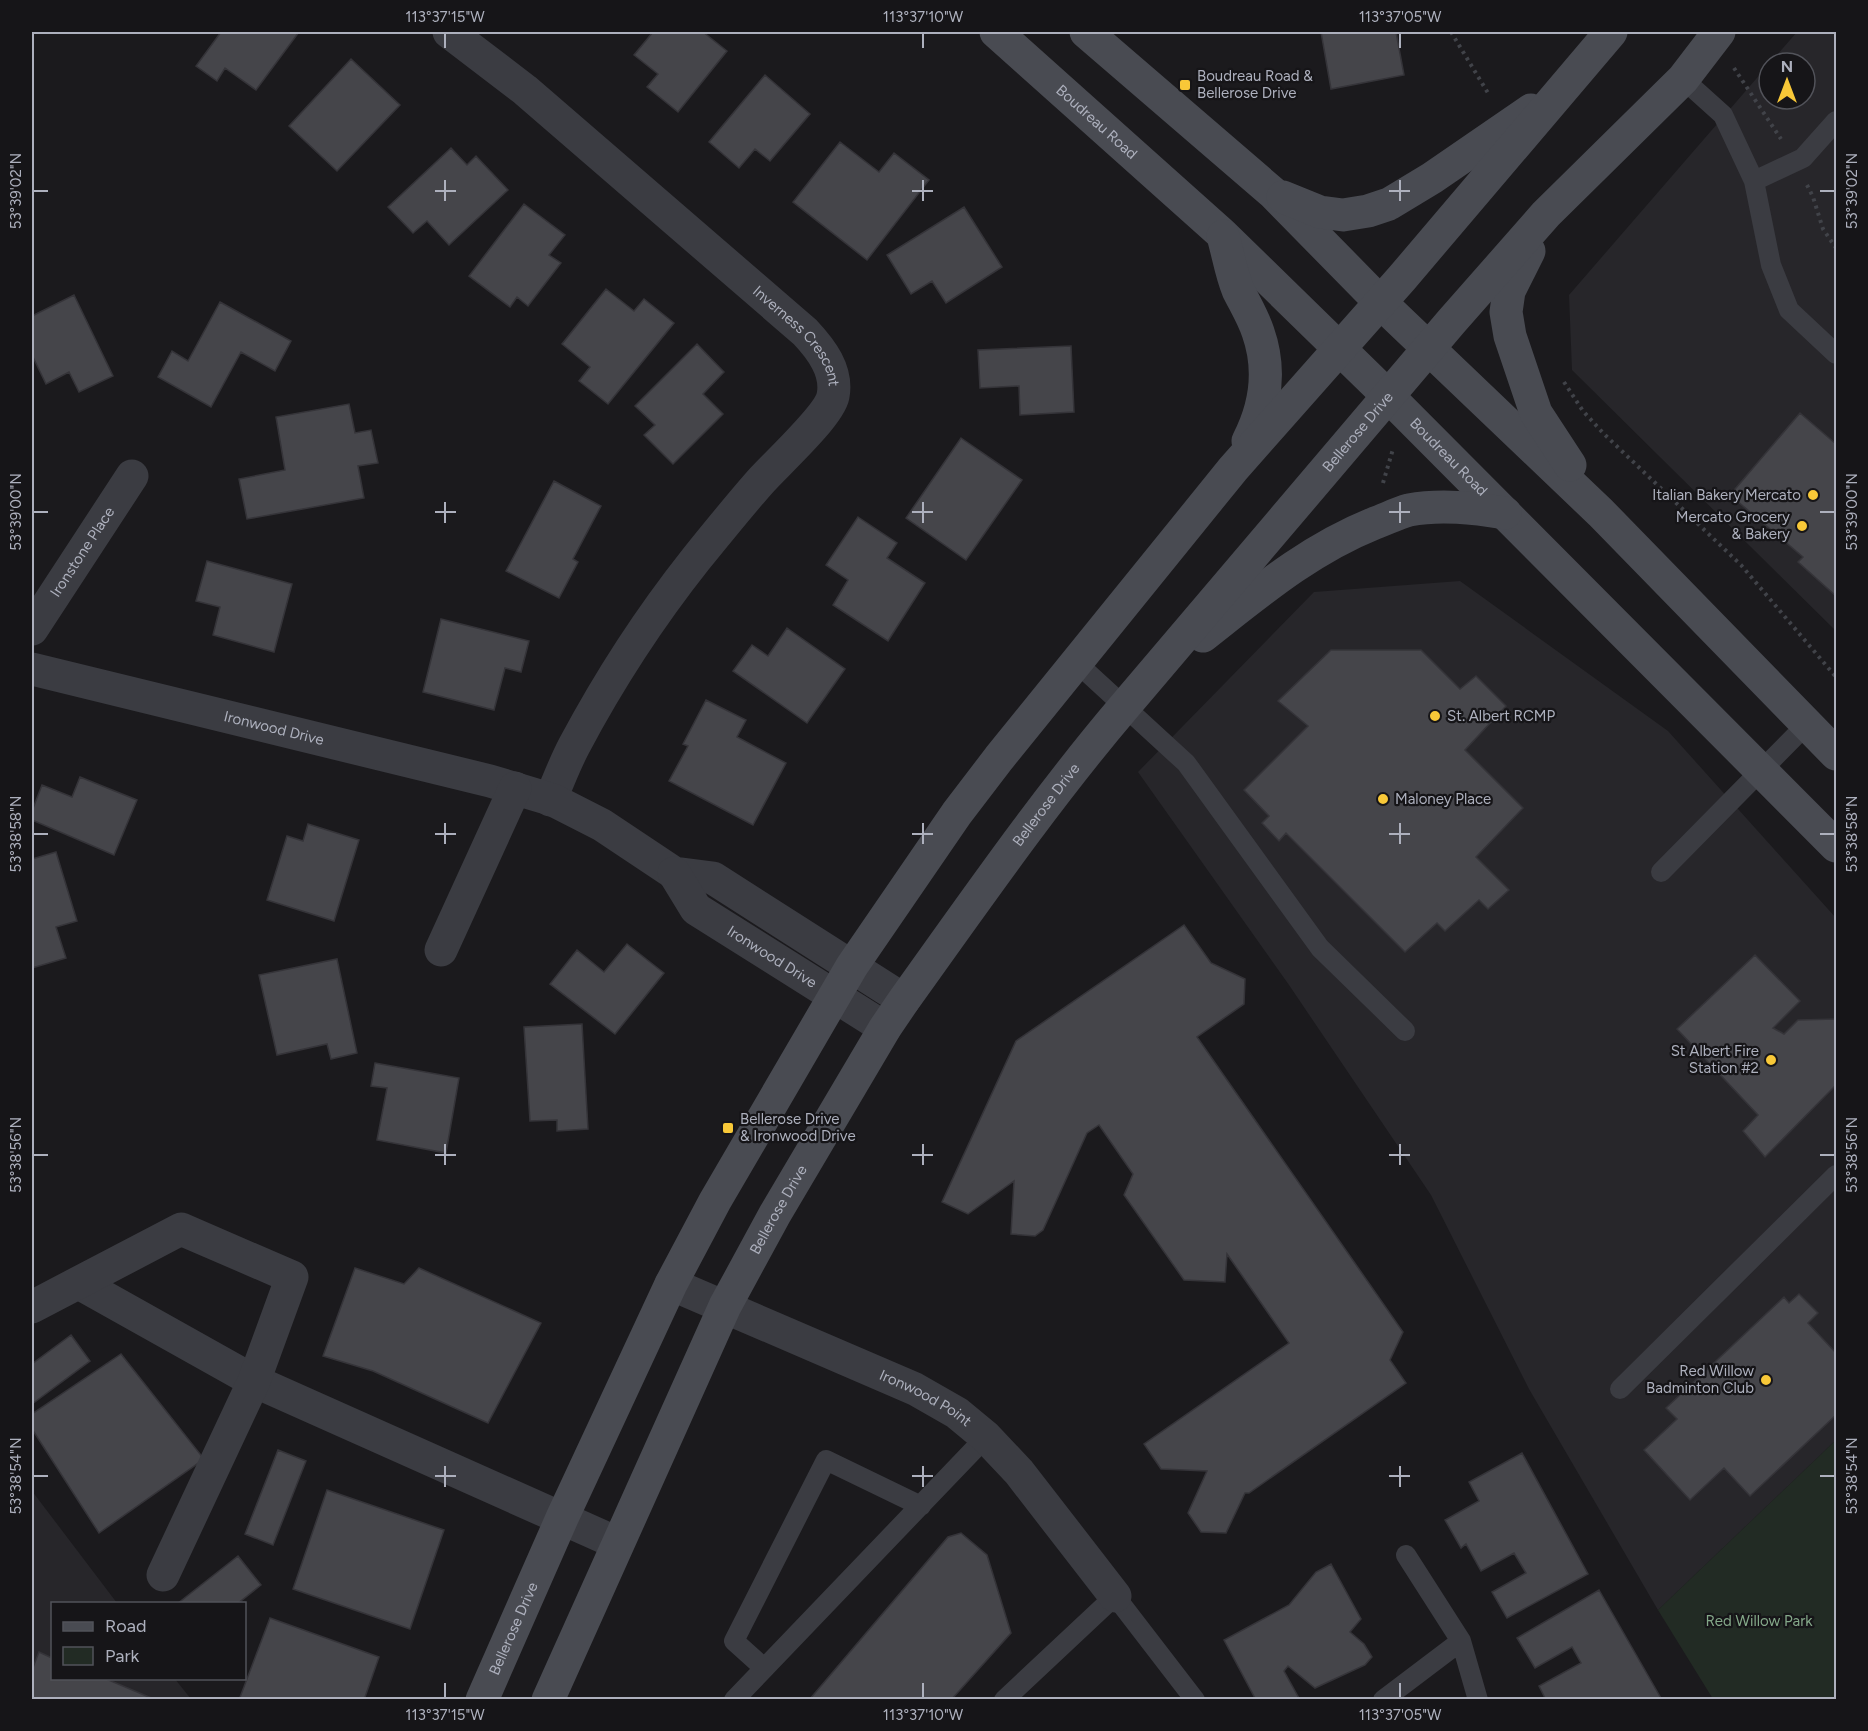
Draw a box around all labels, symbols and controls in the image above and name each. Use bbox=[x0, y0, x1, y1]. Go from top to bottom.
text: 113°37'15"W bbox=[405, 8, 485, 26]
text: 113°37'10"W bbox=[883, 8, 964, 26]
text: 113°37'05"W bbox=[1359, 8, 1442, 26]
north arrow bbox=[1757, 51, 1817, 111]
text: N bbox=[1781, 57, 1793, 76]
place label: Boudreau Road & Bellerose Drive bbox=[1197, 67, 1313, 102]
marker: Boudreau Road & Bellerose Drive bbox=[1178, 78, 1192, 92]
street label: Boudreau Road bbox=[1052, 81, 1141, 163]
text: 53°39'02"N bbox=[7, 153, 25, 229]
text: 53°39'02"N bbox=[1843, 153, 1861, 229]
street label: Inverness Crescent bbox=[749, 282, 843, 387]
street label: Bellerose Drive bbox=[1319, 388, 1397, 476]
street label: Boudreau Road bbox=[1406, 414, 1491, 500]
text: 53°39'00"N bbox=[7, 473, 25, 551]
text: 53°39'00"N bbox=[1843, 473, 1861, 551]
place label: Italian Bakery Mercato bbox=[1652, 486, 1801, 504]
marker: Italian Bakery Mercato bbox=[1806, 488, 1820, 502]
street label: Ironstone Place bbox=[46, 504, 118, 600]
place label: Mercato Grocery & Bakery bbox=[1676, 508, 1790, 543]
marker: Mercato Grocery & Bakery bbox=[1795, 519, 1809, 533]
street label: Ironwood Drive bbox=[222, 707, 326, 749]
place label: St. Albert RCMP bbox=[1447, 707, 1555, 725]
marker: St. Albert RCMP bbox=[1428, 709, 1442, 723]
street label: Bellerose Drive bbox=[1009, 760, 1083, 850]
place label: Maloney Place bbox=[1395, 790, 1491, 808]
marker: Maloney Place bbox=[1376, 792, 1390, 806]
text: 53°38'58"N bbox=[7, 796, 25, 872]
text: 53°38'58"N bbox=[1843, 796, 1861, 872]
street label: Ironwood Drive bbox=[724, 922, 820, 992]
place label: St Albert Fire Station #2 bbox=[1671, 1042, 1759, 1077]
marker: St Albert Fire Station #2 bbox=[1764, 1053, 1778, 1067]
place label: Bellerose Drive & Ironwood Drive bbox=[740, 1110, 856, 1145]
text: 53°38'56"N bbox=[7, 1117, 25, 1193]
text: 53°38'56"N bbox=[1843, 1117, 1861, 1193]
marker: Bellerose Drive & Ironwood Drive bbox=[721, 1121, 735, 1135]
street label: Bellerose Drive bbox=[746, 1162, 811, 1257]
place label: Red Willow Badminton Club bbox=[1646, 1362, 1754, 1397]
street label: Ironwood Point bbox=[877, 1366, 975, 1430]
marker: Red Willow Badminton Club bbox=[1759, 1373, 1773, 1387]
text: 53°38'54"N bbox=[7, 1437, 25, 1515]
text: 53°38'54"N bbox=[1843, 1437, 1861, 1515]
street label: Bellerose Drive bbox=[485, 1579, 542, 1678]
legend bbox=[51, 1602, 246, 1680]
park label: Red Willow Park bbox=[1705, 1612, 1813, 1630]
text: Road bbox=[105, 1615, 146, 1637]
text: Park bbox=[105, 1645, 140, 1667]
text: 113°37'15"W bbox=[405, 1706, 485, 1724]
text: 113°37'10"W bbox=[883, 1706, 964, 1724]
text: 113°37'05"W bbox=[1359, 1706, 1442, 1724]

